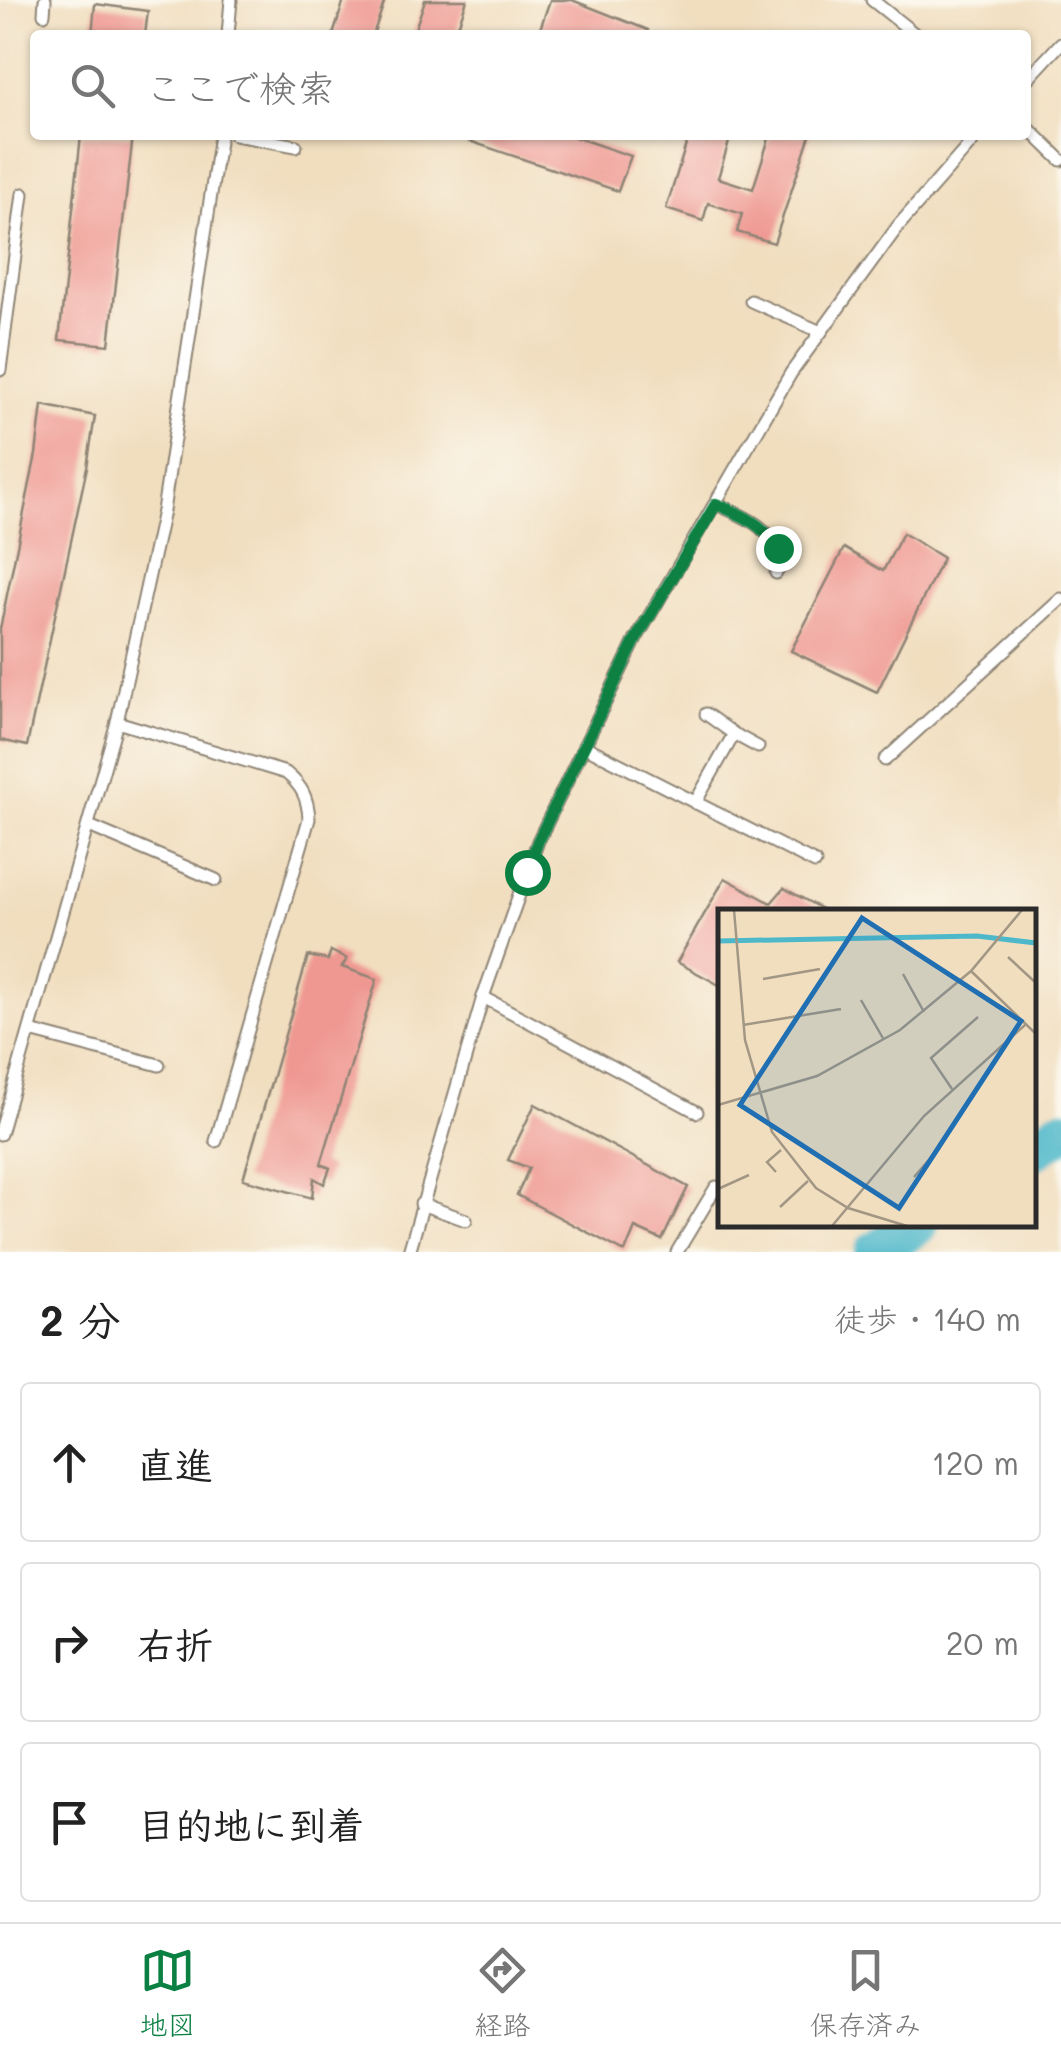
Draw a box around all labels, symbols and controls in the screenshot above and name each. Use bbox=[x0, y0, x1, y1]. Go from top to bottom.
search box bbox=[30, 30, 1031, 140]
icon: search bbox=[65, 58, 120, 113]
text: ここで検索 bbox=[145, 62, 335, 112]
route end bbox=[756, 526, 802, 572]
route start bbox=[505, 850, 551, 896]
inset map bbox=[718, 909, 1036, 1227]
text: 2 分 bbox=[40, 1292, 121, 1347]
text: 徒歩 · 140 m bbox=[834, 1297, 1021, 1339]
icon: ahead bbox=[42, 1435, 97, 1490]
text: 直進 bbox=[137, 1439, 213, 1489]
text: 120 m bbox=[931, 1441, 1019, 1483]
icon: right bbox=[42, 1615, 97, 1670]
text: 右折 bbox=[137, 1619, 213, 1669]
text: 20 m bbox=[946, 1621, 1019, 1663]
icon: arrive bbox=[42, 1795, 97, 1850]
text: 目的地に到着 bbox=[137, 1799, 365, 1849]
tab: 地図 bbox=[139, 1943, 196, 2043]
tab: 経路 bbox=[474, 1943, 531, 2043]
tab: 保存済み bbox=[809, 1943, 922, 2043]

